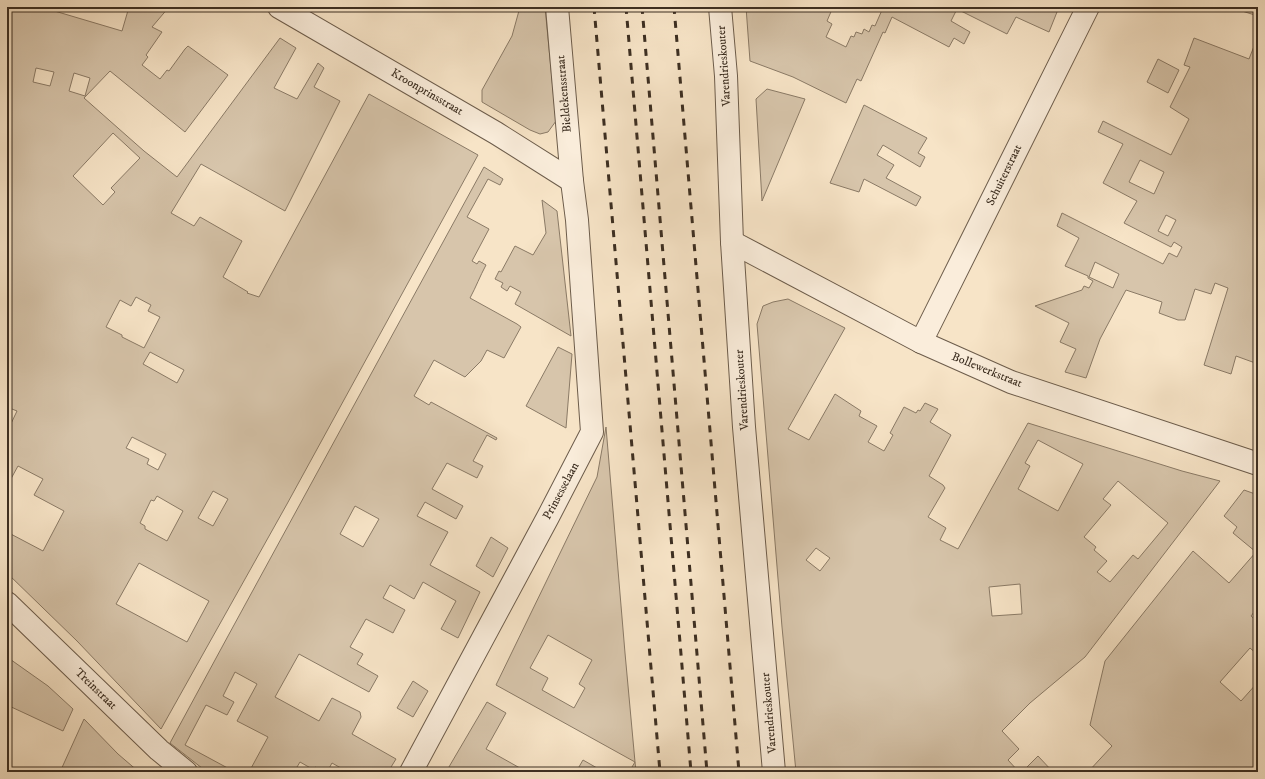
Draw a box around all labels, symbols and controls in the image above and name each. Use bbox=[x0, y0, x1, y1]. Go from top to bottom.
street label: Varendrieskouter bbox=[714, 25, 734, 108]
street label: Bieldekensstraat bbox=[553, 55, 575, 133]
street label: Kroonprinsstraat bbox=[388, 65, 466, 119]
street label: Schuiterstraat bbox=[983, 142, 1025, 208]
street label: Varendrieskouter bbox=[732, 349, 752, 432]
street label: Bollewerkstraat bbox=[949, 349, 1025, 391]
street label: Prinsesselaan bbox=[540, 459, 583, 522]
street label: Treinstraat bbox=[72, 665, 120, 713]
street label: Varendrieskouter bbox=[758, 672, 780, 755]

